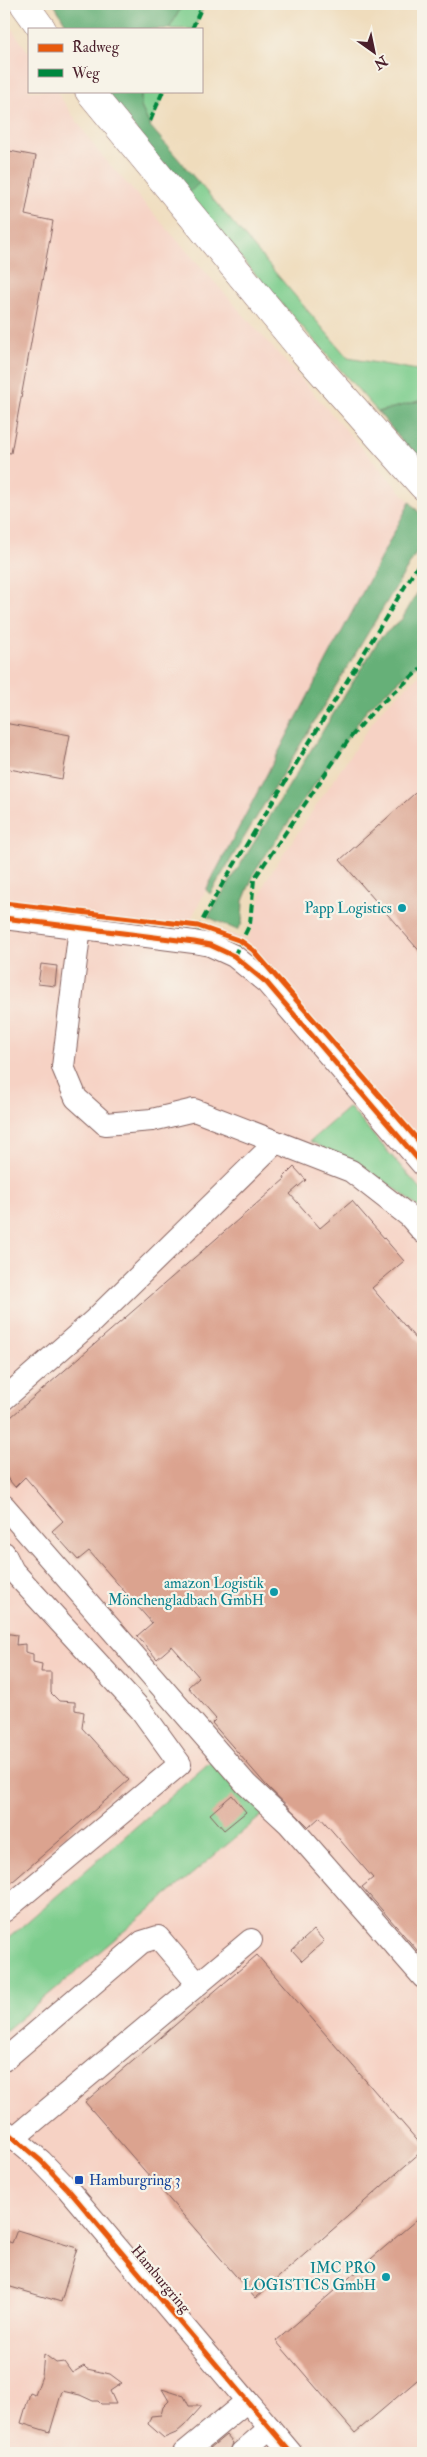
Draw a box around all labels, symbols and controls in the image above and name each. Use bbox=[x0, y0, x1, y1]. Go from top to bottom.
legend bbox=[28, 28, 202, 92]
north arrow bbox=[350, 28, 400, 78]
text: Radweg bbox=[72, 38, 120, 57]
text: N bbox=[371, 51, 392, 73]
text: Weg bbox=[71, 64, 100, 83]
place label: Papp Logistics bbox=[304, 899, 392, 919]
marker: Papp Logistics bbox=[396, 902, 408, 914]
place label: amazon Logistik Mönchengladbach GmbH bbox=[108, 1574, 264, 1610]
marker: amazon Logistik Mönchengladbach GmbH bbox=[268, 1586, 280, 1598]
place label: Hamburgring 3 bbox=[89, 2171, 181, 2190]
marker: Hamburgring 3 bbox=[73, 2174, 85, 2186]
street label: Hamburgring bbox=[127, 2242, 195, 2318]
place label: IMC PRO LOGISTICS GmbH bbox=[243, 2259, 376, 2295]
marker: IMC PRO LOGISTICS GmbH bbox=[380, 2271, 392, 2283]

